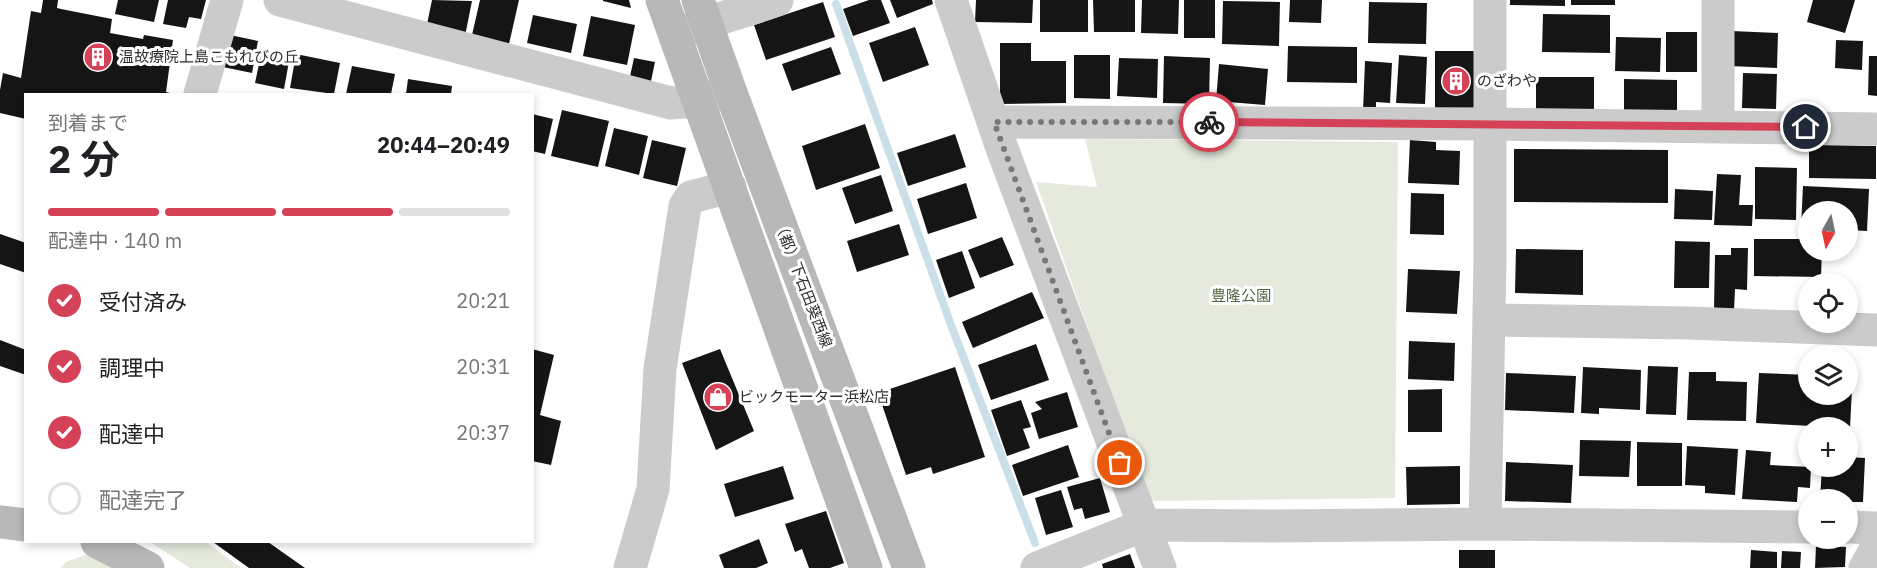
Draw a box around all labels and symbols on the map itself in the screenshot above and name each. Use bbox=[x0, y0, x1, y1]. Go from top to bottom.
building icon: 温故療院上島こもれびの丘 bbox=[82, 41, 114, 73]
place label: 温故療院上島こもれびの丘 bbox=[119, 47, 299, 66]
building icon: のざわや bbox=[1440, 65, 1472, 97]
place label: のざわや bbox=[1477, 71, 1537, 90]
courier bbox=[1179, 92, 1239, 152]
pin bbox=[1780, 101, 1831, 152]
north arrow bbox=[1798, 201, 1858, 261]
street label: （都）下石田葵西線 bbox=[770, 217, 837, 350]
park label: 豊隆公園 bbox=[1211, 286, 1271, 305]
shop icon: ビックモーター浜松店 bbox=[702, 381, 734, 413]
place label: ビックモーター浜松店 bbox=[739, 387, 889, 406]
pin bbox=[1094, 437, 1145, 488]

